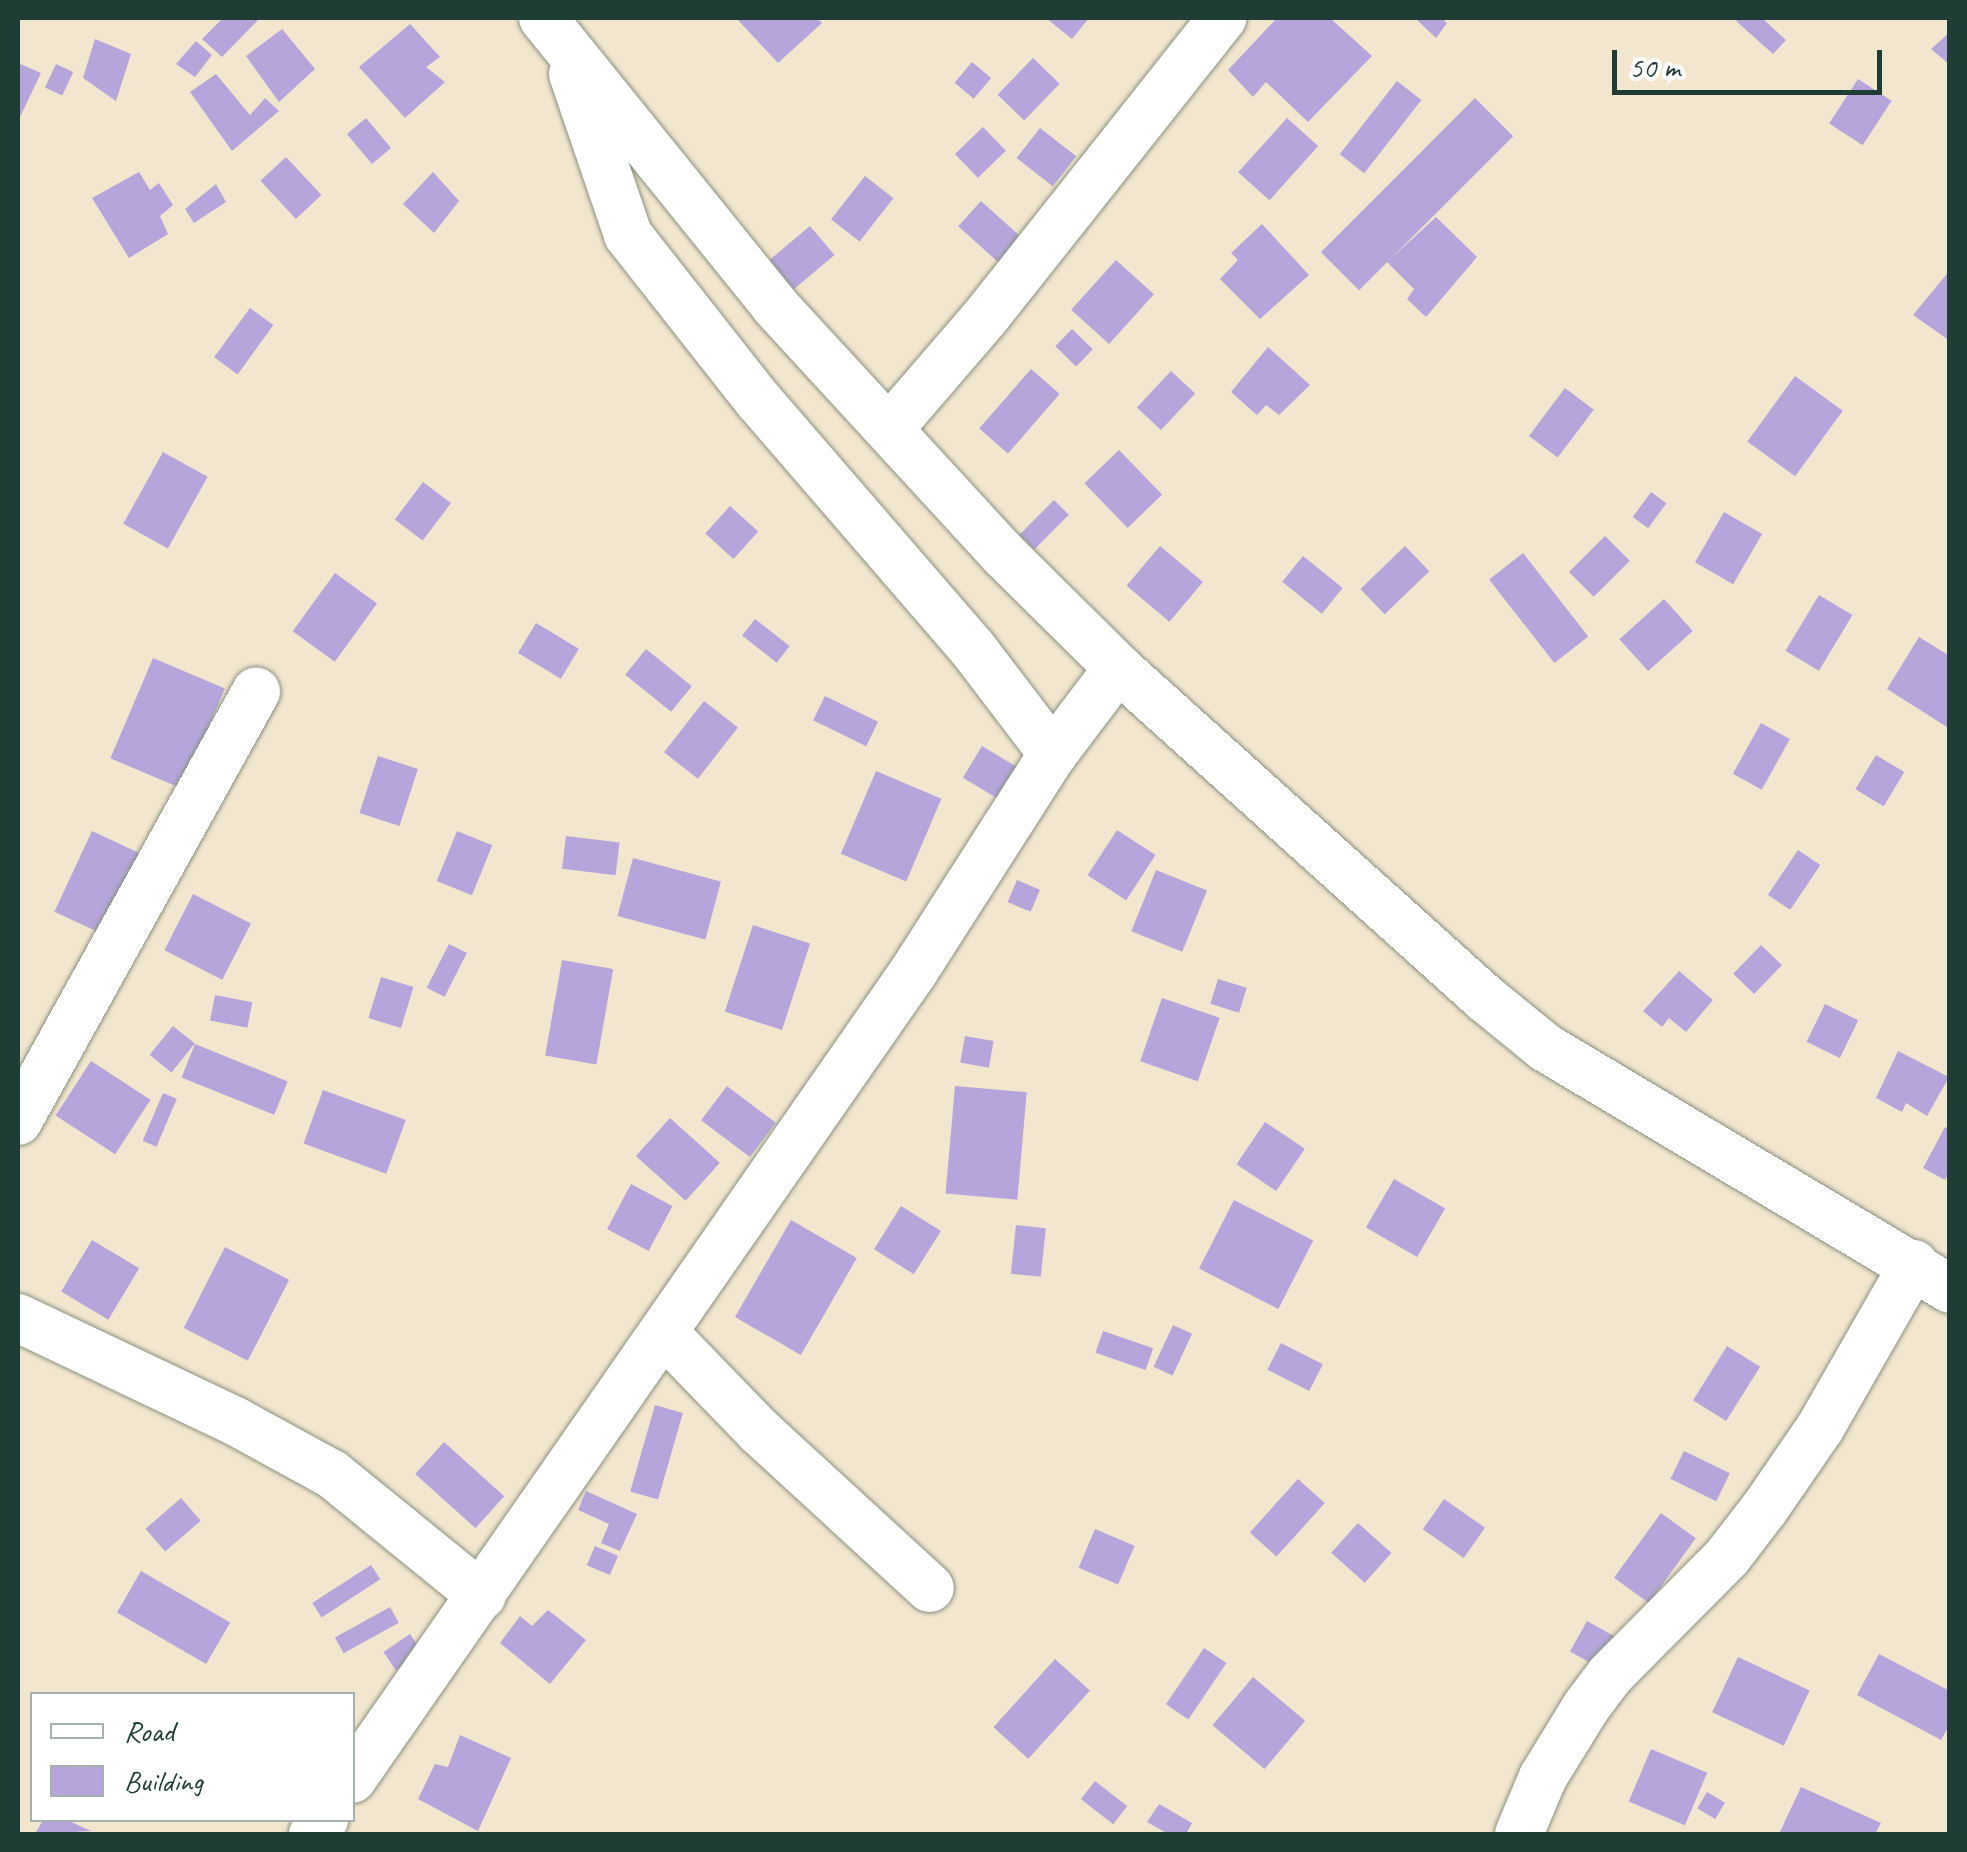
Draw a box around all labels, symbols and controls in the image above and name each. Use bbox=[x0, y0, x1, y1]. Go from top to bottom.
scale bar bbox=[1617, 30, 1887, 92]
text: 50 m bbox=[1629, 48, 1680, 86]
legend bbox=[30, 1692, 355, 1822]
text: Road bbox=[124, 1712, 174, 1750]
text: Building bbox=[124, 1762, 203, 1800]

